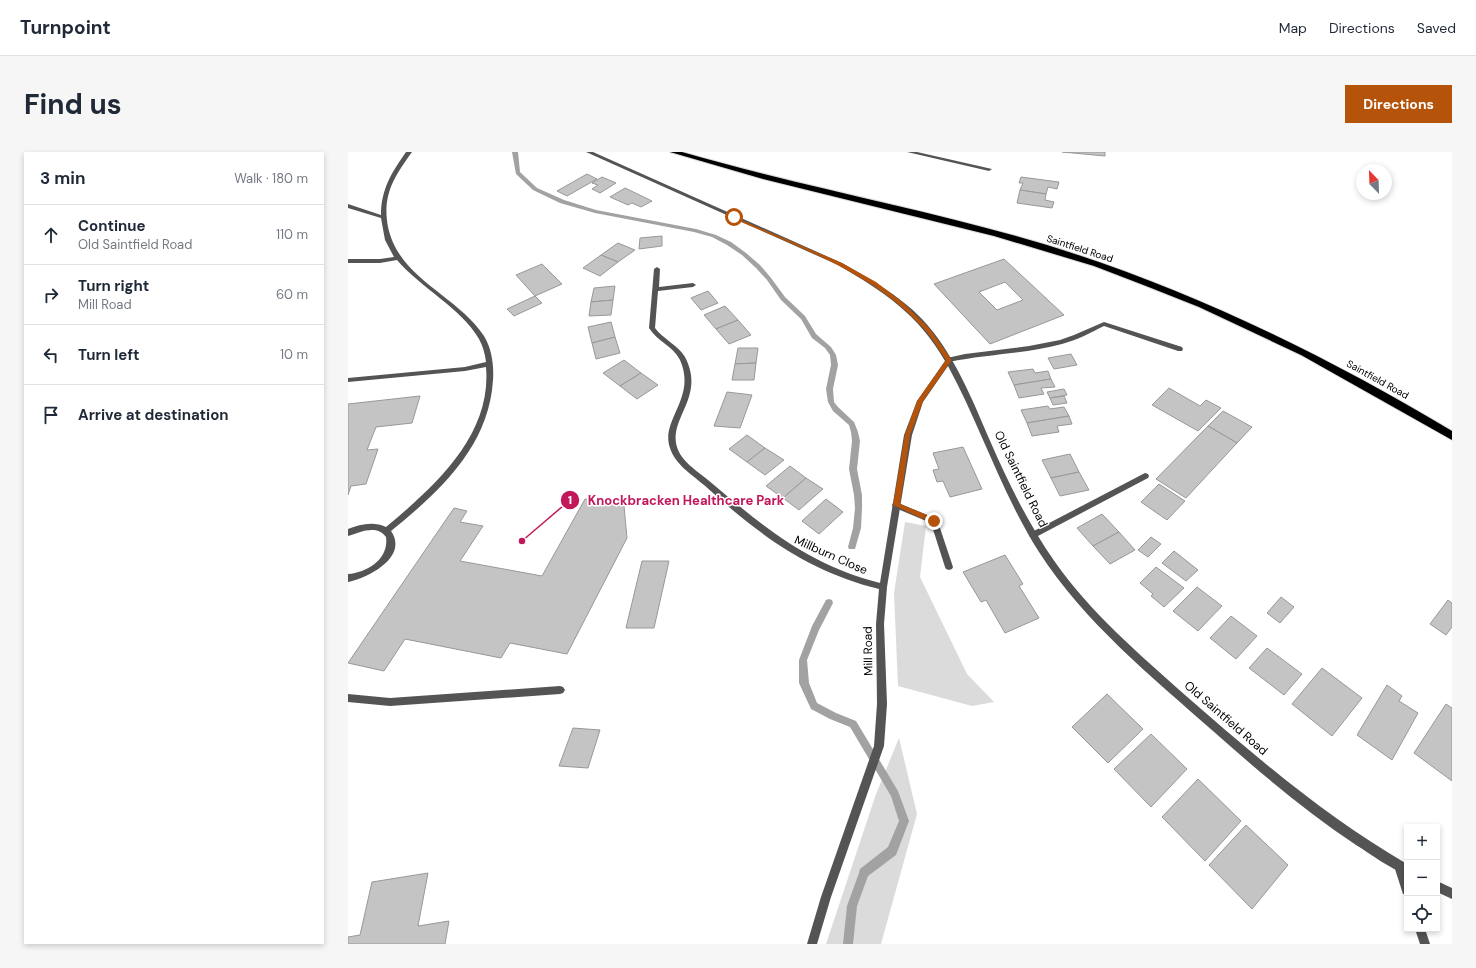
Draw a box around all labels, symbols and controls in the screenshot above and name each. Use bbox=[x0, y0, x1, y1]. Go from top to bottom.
text: Turnpoint bbox=[20, 15, 111, 40]
text: Map bbox=[1279, 19, 1307, 37]
text: Directions bbox=[1329, 19, 1395, 37]
text: Saved bbox=[1417, 19, 1456, 37]
button: Directions bbox=[1345, 85, 1452, 123]
text: Find us bbox=[24, 86, 122, 123]
north arrow bbox=[1356, 164, 1392, 200]
text: 3 min bbox=[40, 167, 85, 189]
text: Walk · 180 m bbox=[234, 170, 308, 187]
route start bbox=[725, 208, 743, 226]
text: Continue bbox=[78, 216, 146, 236]
icon: ahead bbox=[40, 224, 62, 246]
text: 110 m bbox=[276, 226, 308, 243]
street label: Saintfield Road bbox=[1045, 232, 1115, 265]
text: Old Saintfield Road bbox=[78, 236, 192, 253]
text: Turn right bbox=[78, 276, 149, 296]
icon: right bbox=[40, 284, 62, 306]
text: 60 m bbox=[276, 286, 308, 303]
text: Mill Road bbox=[78, 296, 132, 313]
icon: left bbox=[40, 344, 62, 366]
text: Turn left bbox=[78, 345, 139, 365]
text: 10 m bbox=[280, 346, 308, 363]
street label: Saintfield Road bbox=[1344, 357, 1411, 402]
icon: arrive bbox=[40, 404, 62, 426]
text: Arrive at destination bbox=[78, 405, 229, 425]
street label: Old Saintfield Road bbox=[991, 428, 1051, 530]
callout: Knockbracken Healthcare Park bbox=[560, 488, 792, 513]
text: 1 bbox=[568, 492, 572, 508]
text: Knockbracken Healthcare Park bbox=[588, 492, 785, 509]
route end bbox=[925, 512, 943, 530]
street label: Millburn Close bbox=[792, 532, 870, 578]
street label: Mill Road bbox=[860, 626, 876, 676]
street label: Old Saintfield Road bbox=[1181, 677, 1271, 759]
map controls bbox=[1404, 824, 1440, 932]
button: + bbox=[1404, 824, 1440, 860]
button: − bbox=[1404, 860, 1440, 896]
button: locate bbox=[1404, 896, 1440, 932]

